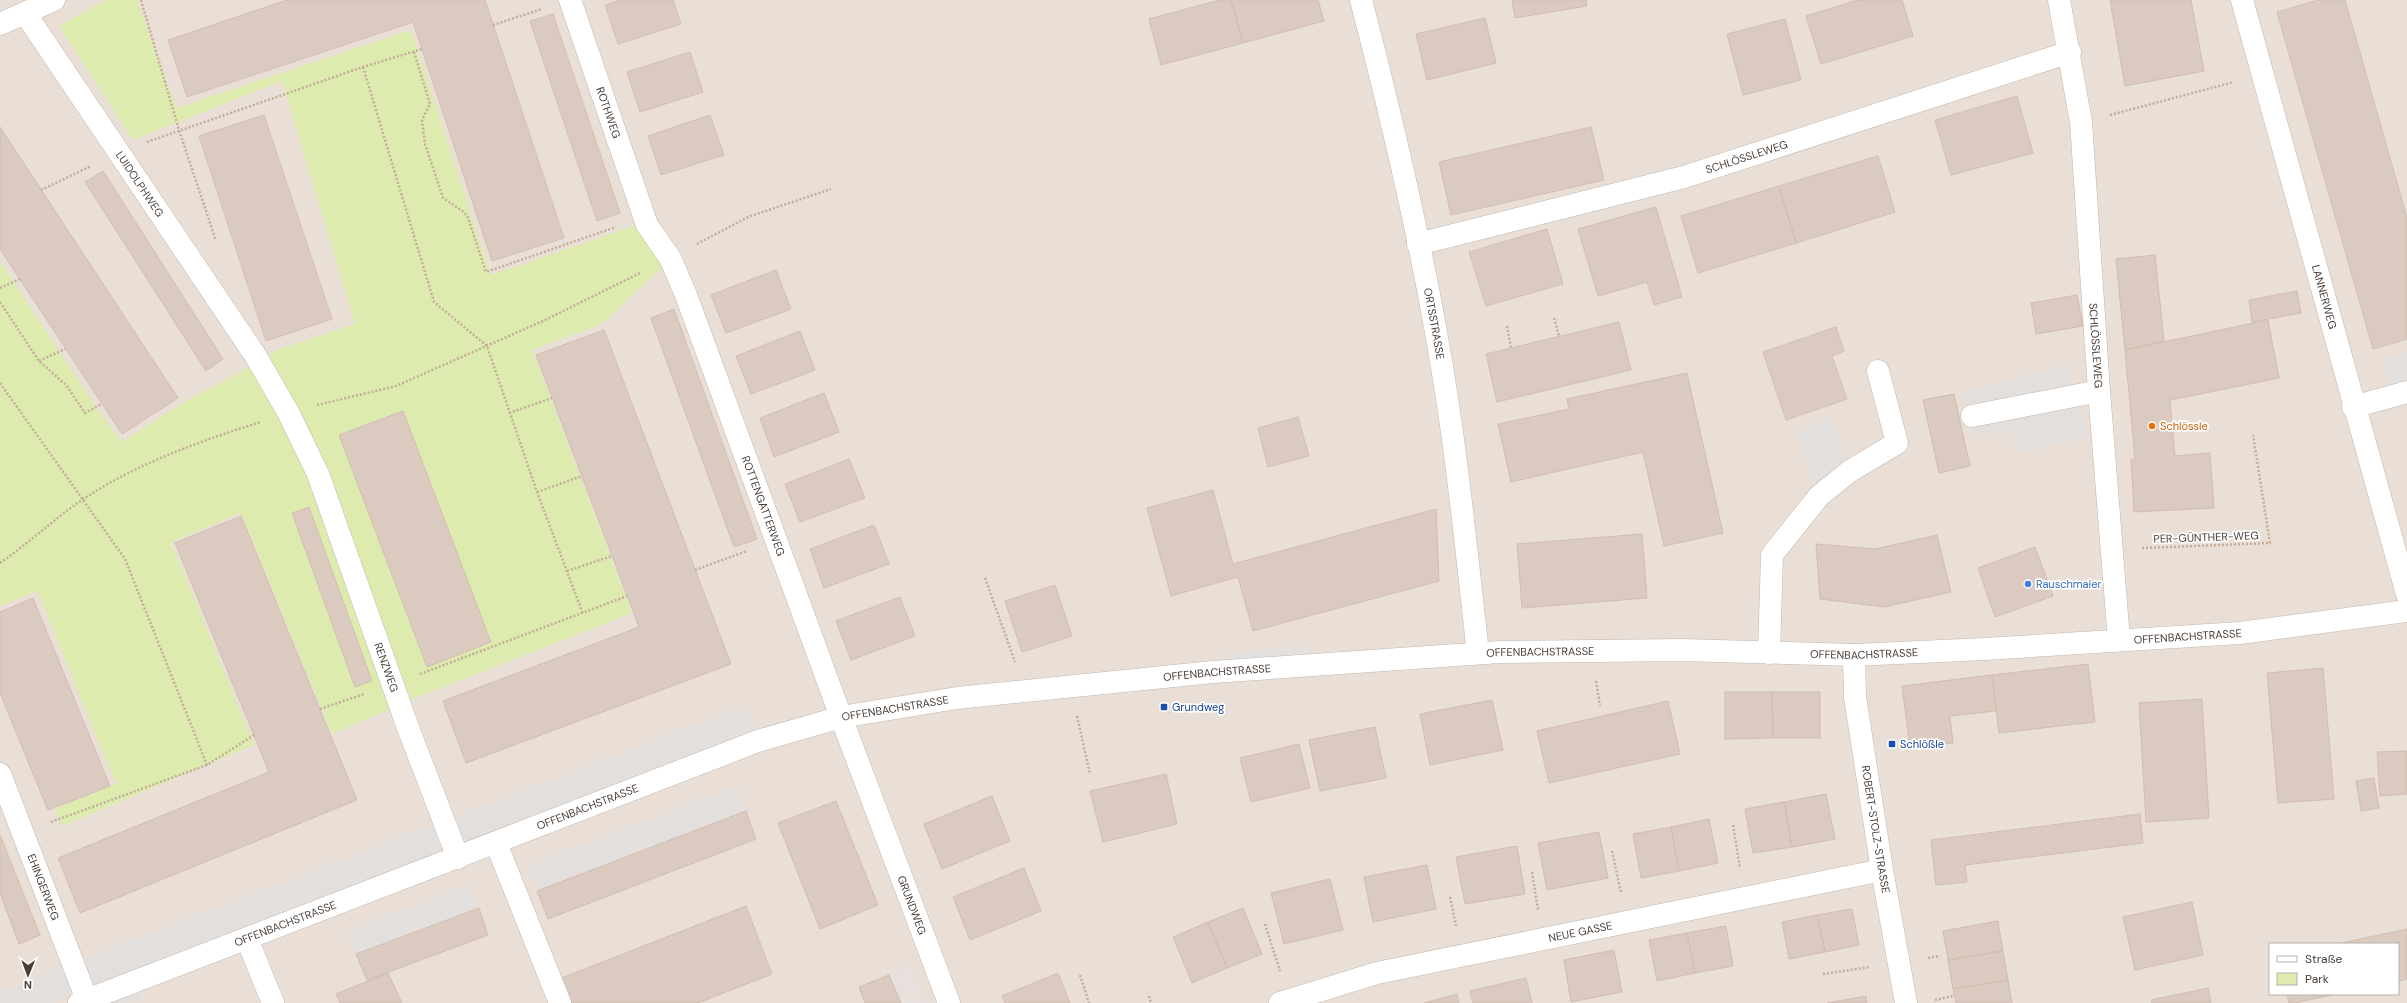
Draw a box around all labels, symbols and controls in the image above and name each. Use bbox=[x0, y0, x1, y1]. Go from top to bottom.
street label: ROTHWEG bbox=[593, 85, 624, 140]
street label: SCHLÖSSLEWEG bbox=[1704, 137, 1789, 177]
street label: LUIDOLPHWEG bbox=[113, 148, 167, 219]
street label: LANNERWEG bbox=[2309, 263, 2340, 331]
street label: ORTSSTRASSE bbox=[1421, 287, 1448, 361]
street label: SCHLÖSSLEWEG bbox=[2086, 302, 2106, 389]
place label: Schlössle bbox=[2160, 419, 2208, 433]
marker: Schlössle bbox=[2147, 421, 2157, 431]
street label: ROTTENGATTERWEG bbox=[739, 454, 788, 558]
street label: PER-GÜNTHER-WEG bbox=[2153, 528, 2259, 546]
place label: Rauschmaier bbox=[2036, 577, 2102, 591]
marker: Rauschmaier bbox=[2023, 579, 2033, 589]
street label: OFFENBACHSTRASSE bbox=[2133, 626, 2242, 647]
street label: RENZWEG bbox=[371, 641, 402, 694]
street label: OFFENBACHSTRASSE bbox=[1486, 644, 1594, 660]
street label: OFFENBACHSTRASSE bbox=[1810, 645, 1918, 662]
street label: OFFENBACHSTRASSE bbox=[1162, 661, 1271, 684]
street label: OFFENBACHSTRASSE bbox=[841, 692, 950, 724]
place label: Grundweg bbox=[1172, 700, 1224, 714]
marker: Grundweg bbox=[1159, 702, 1169, 712]
place label: Schlößle bbox=[1900, 737, 1944, 751]
marker: Schlößle bbox=[1887, 739, 1897, 749]
street label: ROBERT-STOLZ-STRASSE bbox=[1859, 764, 1893, 895]
street label: OFFENBACHSTRASSE bbox=[534, 781, 640, 833]
street label: EHINGERWEG bbox=[24, 852, 63, 922]
street label: GRUNDWEG bbox=[894, 874, 930, 937]
street label: OFFENBACHSTRASSE bbox=[232, 897, 338, 949]
street label: NEUE GASSE bbox=[1547, 918, 1613, 945]
legend bbox=[2269, 943, 2399, 995]
text: Straße bbox=[2305, 951, 2342, 967]
north arrow bbox=[8, 955, 48, 995]
text: Park bbox=[2305, 971, 2329, 987]
text: N bbox=[24, 978, 32, 992]

